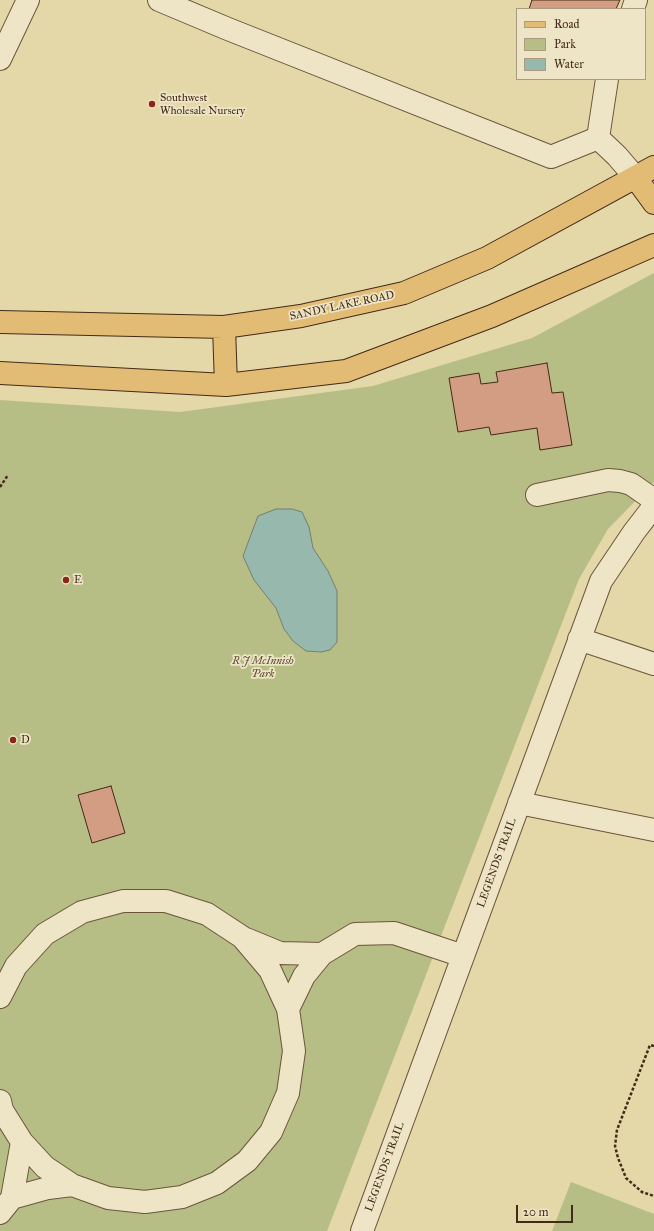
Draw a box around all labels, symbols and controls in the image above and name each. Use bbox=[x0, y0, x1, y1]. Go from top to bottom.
legend bbox=[516, 8, 646, 80]
text: Road bbox=[554, 17, 580, 31]
text: Park bbox=[554, 37, 576, 51]
text: Water bbox=[554, 57, 584, 71]
place label: Southwest Wholesale Nursery bbox=[160, 91, 245, 117]
marker: Southwest Wholesale Nursery bbox=[147, 99, 157, 109]
street label: SANDY LAKE ROAD bbox=[288, 288, 396, 324]
place label: E bbox=[74, 573, 82, 587]
marker: E bbox=[61, 575, 71, 585]
park label: R J McInnish Park bbox=[232, 654, 294, 680]
place label: D bbox=[21, 733, 30, 747]
marker: D bbox=[8, 735, 18, 745]
street label: LEGENDS TRAIL bbox=[475, 817, 519, 909]
street label: LEGENDS TRAIL bbox=[363, 1121, 407, 1213]
scale bar bbox=[518, 1197, 575, 1223]
text: 20 m bbox=[523, 1205, 549, 1219]

